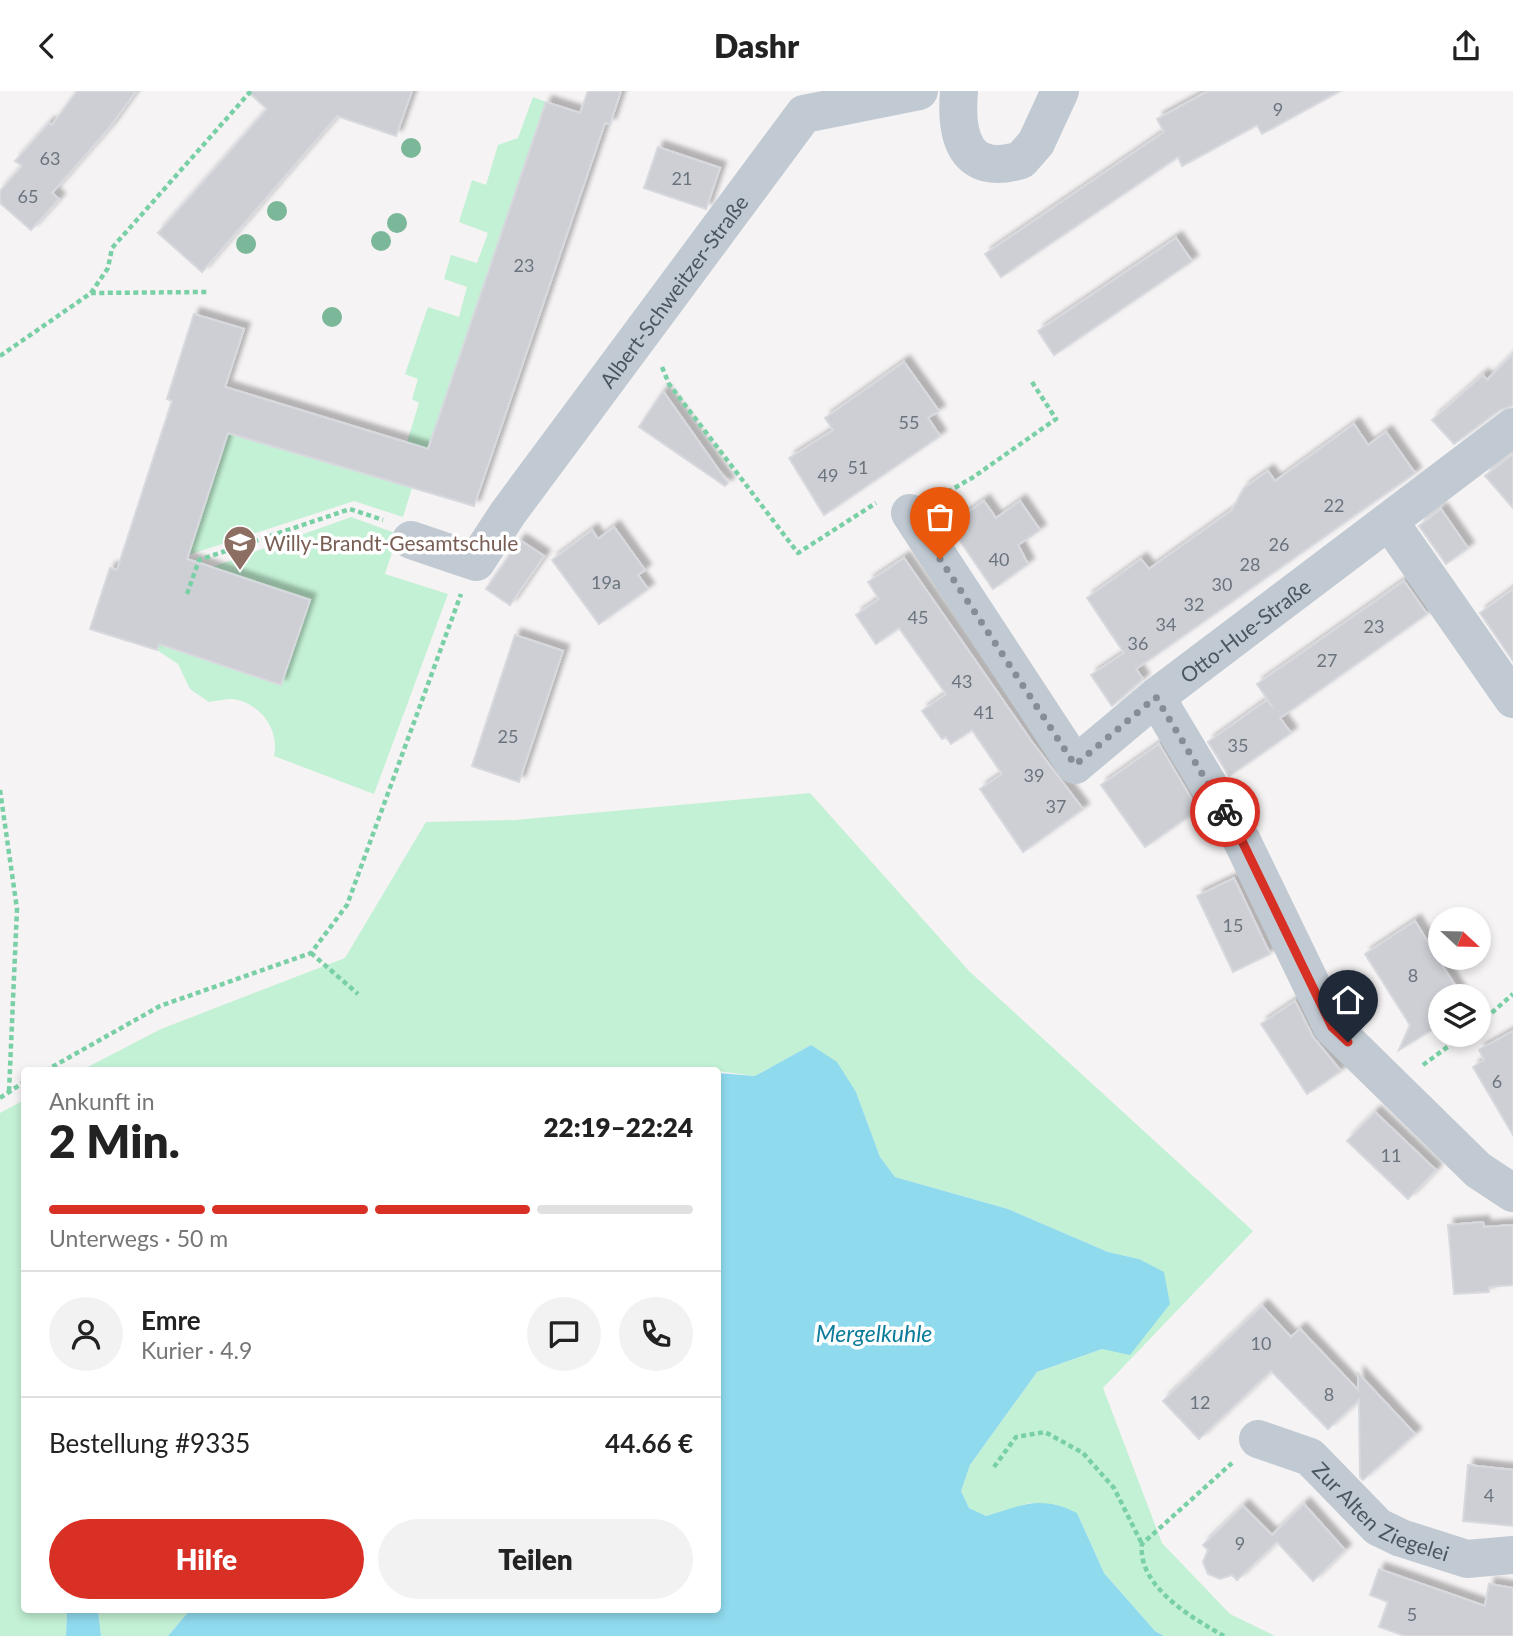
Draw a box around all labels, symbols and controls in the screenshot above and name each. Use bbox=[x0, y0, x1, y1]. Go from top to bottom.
text: Dashr bbox=[714, 26, 799, 65]
icon: back bbox=[28, 27, 66, 65]
icon: share bbox=[1447, 27, 1485, 65]
house number: 9 bbox=[1273, 98, 1283, 120]
house number: 63 bbox=[40, 147, 60, 169]
house number: 21 bbox=[672, 167, 692, 189]
house number: 65 bbox=[18, 185, 38, 207]
street label: Albert-Schweitzer-Straße bbox=[593, 190, 752, 392]
house number: 23 bbox=[514, 254, 534, 276]
house number: 55 bbox=[899, 411, 919, 433]
house number: 51 bbox=[848, 456, 868, 478]
house number: 49 bbox=[818, 464, 838, 486]
pin bbox=[910, 487, 970, 559]
house number: 22 bbox=[1324, 494, 1344, 516]
icon: bag bbox=[921, 498, 959, 536]
school or university icon: Willy-Brandt-Gesamtschule bbox=[221, 523, 259, 572]
place label: Willy-Brandt-Gesamtschule bbox=[264, 530, 518, 555]
house number: 26 bbox=[1269, 533, 1289, 555]
house number: 40 bbox=[989, 548, 1009, 570]
house number: 28 bbox=[1240, 553, 1260, 575]
house number: 19a bbox=[591, 571, 621, 593]
street label: Otto-Hue-Straße bbox=[1174, 573, 1315, 687]
house number: 30 bbox=[1212, 573, 1232, 595]
house number: 32 bbox=[1184, 593, 1204, 615]
house number: 45 bbox=[908, 606, 928, 628]
house number: 34 bbox=[1156, 613, 1176, 635]
house number: 23 bbox=[1364, 615, 1384, 637]
house number: 36 bbox=[1128, 632, 1148, 654]
house number: 27 bbox=[1317, 649, 1337, 671]
house number: 43 bbox=[952, 670, 972, 692]
house number: 41 bbox=[974, 701, 994, 723]
house number: 25 bbox=[498, 725, 518, 747]
house number: 35 bbox=[1228, 734, 1248, 756]
house number: 39 bbox=[1024, 764, 1044, 786]
courier bbox=[1190, 777, 1260, 847]
icon: bike bbox=[1206, 793, 1244, 831]
house number: 37 bbox=[1046, 795, 1066, 817]
north arrow bbox=[1428, 907, 1491, 969]
map controls bbox=[1428, 907, 1491, 1047]
house number: 15 bbox=[1223, 914, 1243, 936]
house number: 8 bbox=[1408, 964, 1418, 986]
pin bbox=[1318, 970, 1378, 1042]
icon: home bbox=[1329, 981, 1367, 1019]
button: layers bbox=[1428, 984, 1491, 1047]
house number: 6 bbox=[1492, 1070, 1502, 1092]
text: Ankunft in bbox=[49, 1087, 155, 1115]
text: 22:19–22:24 bbox=[543, 1111, 693, 1143]
text: 2 Min. bbox=[49, 1113, 180, 1168]
house number: 11 bbox=[1381, 1144, 1401, 1166]
text: Unterwegs · 50 m bbox=[49, 1224, 228, 1252]
button: person bbox=[49, 1297, 123, 1371]
button: chat bbox=[527, 1297, 601, 1371]
button: phone bbox=[619, 1297, 693, 1371]
text: Emre bbox=[141, 1304, 201, 1336]
water label: Mergelkuhle bbox=[816, 1319, 932, 1347]
house number: 10 bbox=[1251, 1332, 1271, 1354]
text: Kurier · 4.9 bbox=[141, 1336, 252, 1364]
house number: 8 bbox=[1324, 1383, 1334, 1405]
house number: 12 bbox=[1190, 1391, 1210, 1413]
text: Bestellung #9335 bbox=[49, 1427, 250, 1459]
text: 44.66 € bbox=[605, 1427, 693, 1459]
street label: Zur Alten Ziegelei bbox=[1309, 1456, 1452, 1565]
house number: 4 bbox=[1484, 1484, 1494, 1506]
button: Hilfe bbox=[49, 1519, 364, 1599]
button: Teilen bbox=[378, 1519, 693, 1599]
house number: 9 bbox=[1235, 1532, 1245, 1554]
house number: 5 bbox=[1407, 1603, 1417, 1625]

